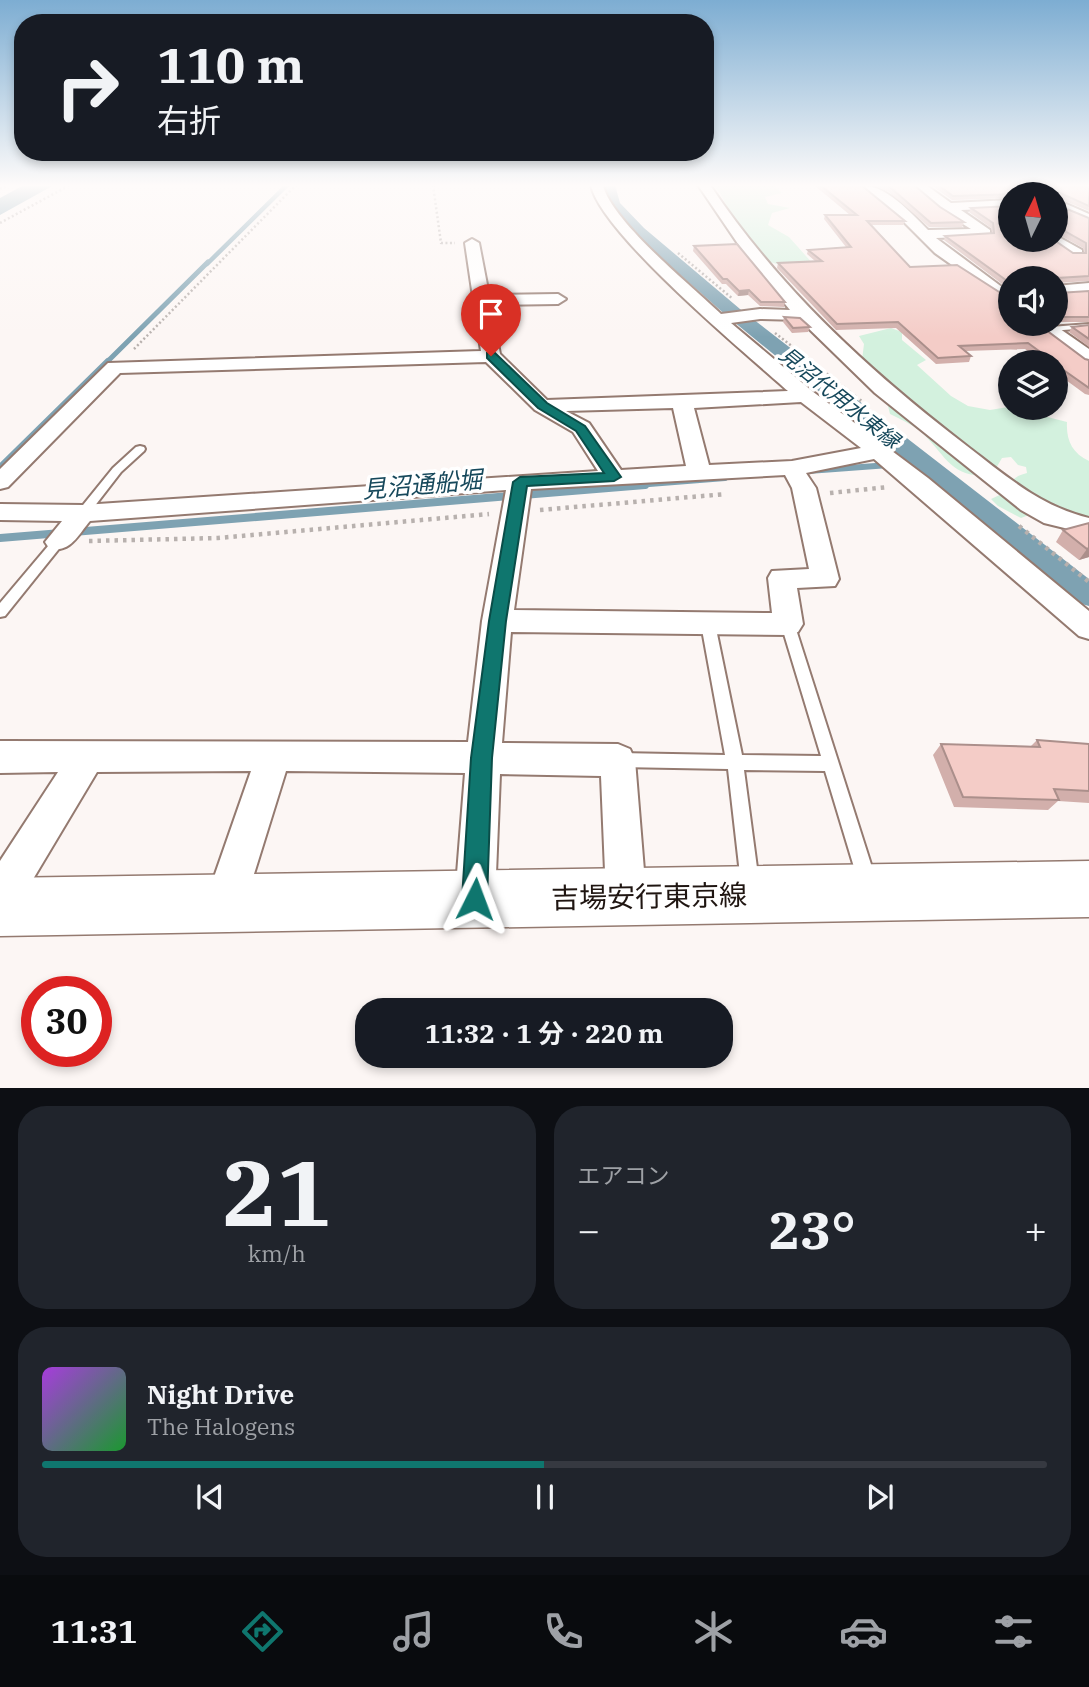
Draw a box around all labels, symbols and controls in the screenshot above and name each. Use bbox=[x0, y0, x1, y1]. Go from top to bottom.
text: 110 m bbox=[157, 33, 304, 96]
icon: right bbox=[42, 42, 133, 133]
text: 右折 bbox=[157, 99, 221, 141]
north arrow bbox=[998, 182, 1068, 252]
map controls bbox=[998, 182, 1068, 420]
button: sound bbox=[998, 266, 1068, 336]
pin bbox=[461, 284, 521, 356]
icon: arrive bbox=[472, 295, 510, 333]
water label: 見沼代用水東縁 bbox=[774, 340, 907, 455]
button: layers bbox=[998, 350, 1068, 420]
water label: 見沼通船堀 bbox=[361, 462, 487, 505]
position arrow bbox=[438, 862, 512, 936]
street label: 吉場安行東京線 bbox=[551, 876, 747, 916]
speed limit sign: 30 bbox=[21, 976, 112, 1067]
text: 11:32 · 1 分 · 220 m bbox=[425, 1016, 663, 1050]
text: 21 bbox=[222, 1133, 331, 1251]
text: エアコン bbox=[578, 1160, 670, 1190]
text: 23° bbox=[769, 1196, 856, 1263]
text: − bbox=[578, 1205, 600, 1254]
text: + bbox=[1024, 1205, 1047, 1254]
text: km/h bbox=[248, 1238, 306, 1268]
text: Night Drive bbox=[147, 1377, 294, 1411]
text: The Halogens bbox=[147, 1411, 295, 1441]
icon: previous bbox=[191, 1478, 229, 1516]
icon: pause bbox=[526, 1478, 564, 1516]
icon: next bbox=[861, 1478, 899, 1516]
icon: directions bbox=[238, 1607, 287, 1656]
icon: music bbox=[389, 1607, 438, 1656]
icon: phone bbox=[539, 1607, 588, 1656]
icon: climate bbox=[689, 1607, 738, 1656]
icon: car bbox=[839, 1607, 888, 1656]
icon: filters bbox=[989, 1607, 1038, 1656]
text: 11:31 bbox=[51, 1610, 137, 1652]

